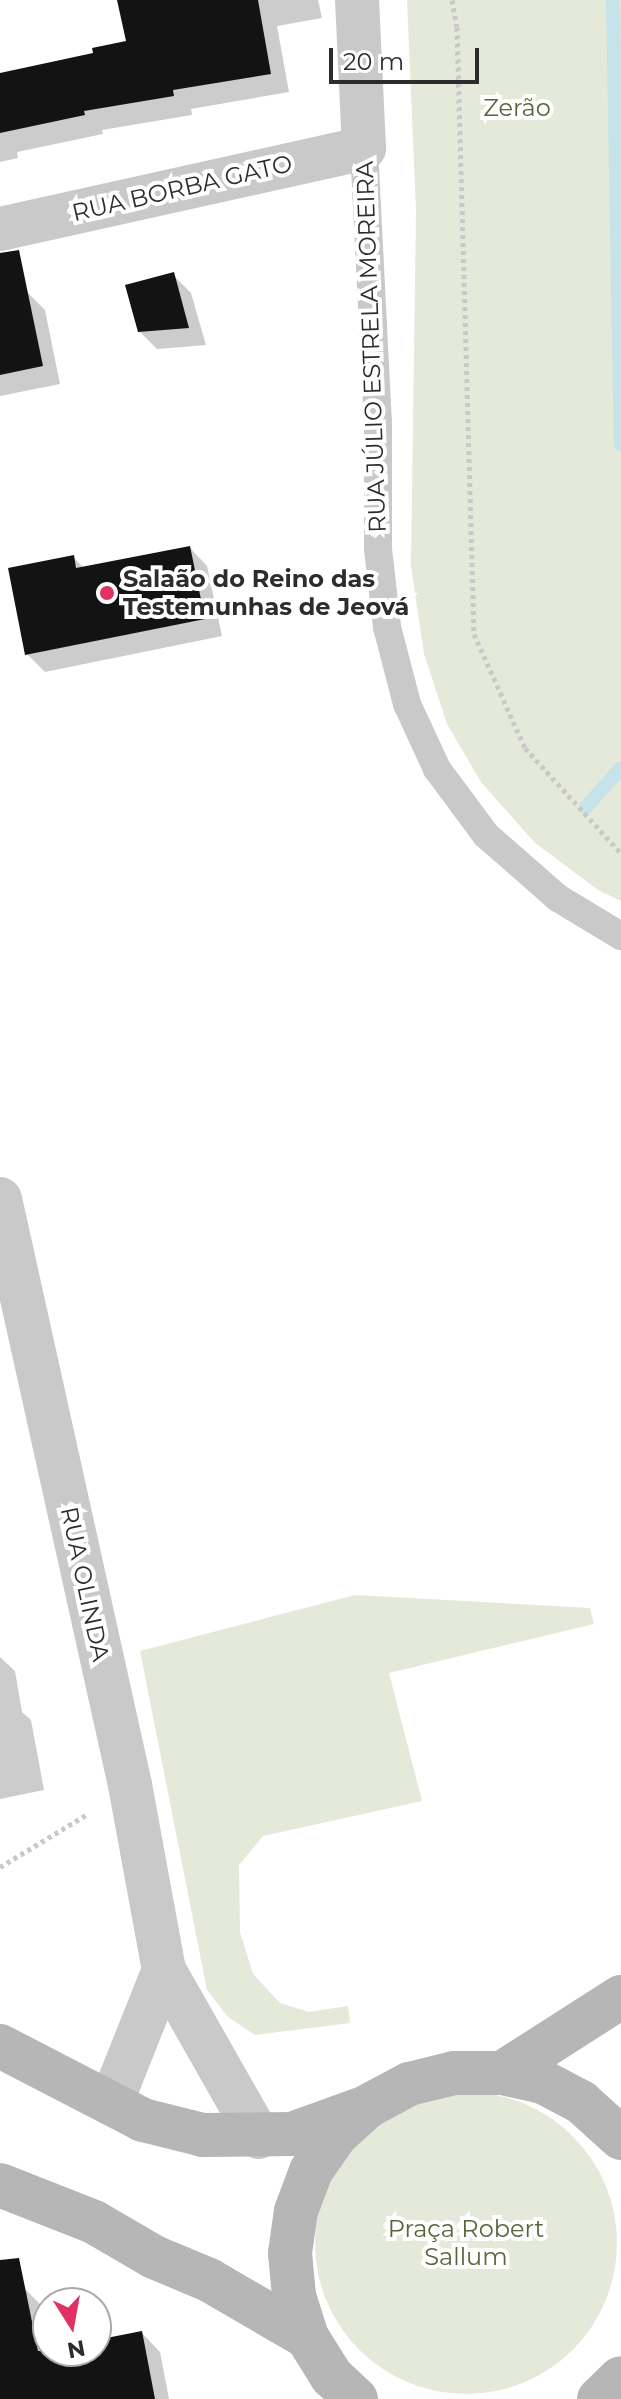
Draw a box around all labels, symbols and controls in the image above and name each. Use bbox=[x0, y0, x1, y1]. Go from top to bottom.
scale bar bbox=[333, 32, 483, 82]
text: 20 m bbox=[343, 47, 404, 76]
park label: Zerão bbox=[483, 94, 551, 122]
street label: RUA BORBA GATO bbox=[69, 149, 295, 227]
street label: RUA JÚLIO ESTRELA MOREIRA bbox=[350, 161, 392, 533]
place label: Salaão do Reino das Testemunhas de Jeová bbox=[123, 565, 409, 621]
marker: Salaão do Reino das Testemunhas de Jeová bbox=[98, 584, 116, 602]
street label: RUA OLINDA bbox=[55, 1504, 115, 1664]
park label: Praça Robert Sallum bbox=[388, 2215, 544, 2271]
north arrow bbox=[32, 2287, 112, 2367]
text: N bbox=[65, 2334, 88, 2364]

